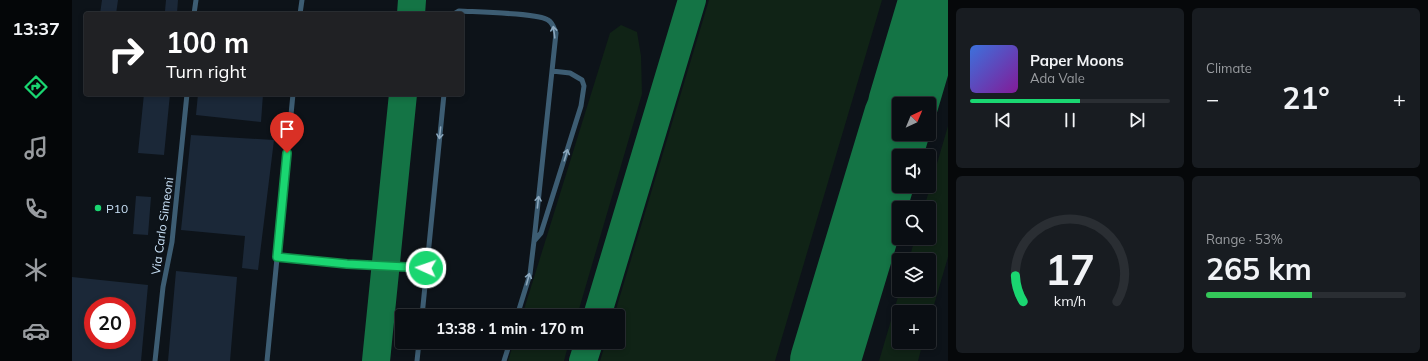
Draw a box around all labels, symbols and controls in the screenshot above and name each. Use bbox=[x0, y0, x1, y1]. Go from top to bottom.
text: 13:37 bbox=[12, 17, 60, 40]
text: 100 m bbox=[166, 25, 249, 60]
one-way arrow bbox=[550, 26, 558, 39]
icon: right bbox=[100, 28, 152, 80]
text: Paper Moons bbox=[1030, 51, 1124, 70]
text: Turn right bbox=[166, 60, 246, 83]
text: Climate bbox=[1206, 60, 1252, 76]
text: Ada Vale bbox=[1030, 70, 1085, 86]
icon: directions bbox=[22, 73, 50, 101]
text: 21° bbox=[1282, 79, 1330, 117]
text: − bbox=[1206, 85, 1219, 113]
text: + bbox=[1393, 85, 1406, 113]
north arrow bbox=[892, 97, 936, 141]
map controls bbox=[892, 97, 936, 349]
icon: previous bbox=[992, 109, 1014, 131]
icon: pause bbox=[1059, 109, 1081, 131]
icon: next bbox=[1126, 109, 1148, 131]
pin bbox=[270, 112, 304, 153]
icon: arrive bbox=[276, 118, 298, 140]
one-way arrow bbox=[437, 126, 444, 139]
icon: music bbox=[22, 134, 50, 162]
button: sound bbox=[892, 149, 936, 193]
one-way arrow bbox=[562, 150, 570, 162]
street label: Via Carlo Simeoni bbox=[148, 176, 176, 276]
icon: phone bbox=[22, 195, 50, 223]
one-way arrow bbox=[535, 196, 542, 209]
place label: P10 bbox=[106, 201, 128, 216]
button: search bbox=[892, 201, 936, 245]
marker: P10 bbox=[93, 203, 103, 213]
text: Range · 53% bbox=[1206, 231, 1283, 247]
text: 17 bbox=[1045, 243, 1095, 295]
position arrow bbox=[405, 247, 447, 289]
text: 265 km bbox=[1206, 250, 1312, 288]
button: layers bbox=[892, 253, 936, 297]
icon: climate bbox=[22, 256, 50, 284]
one-way arrow bbox=[525, 272, 533, 285]
text: km/h bbox=[1054, 292, 1086, 310]
speed limit sign: 20 bbox=[84, 297, 136, 349]
button: + bbox=[892, 305, 936, 349]
icon: car bbox=[22, 317, 50, 345]
text: 13:38 · 1 min · 170 m bbox=[436, 319, 584, 338]

